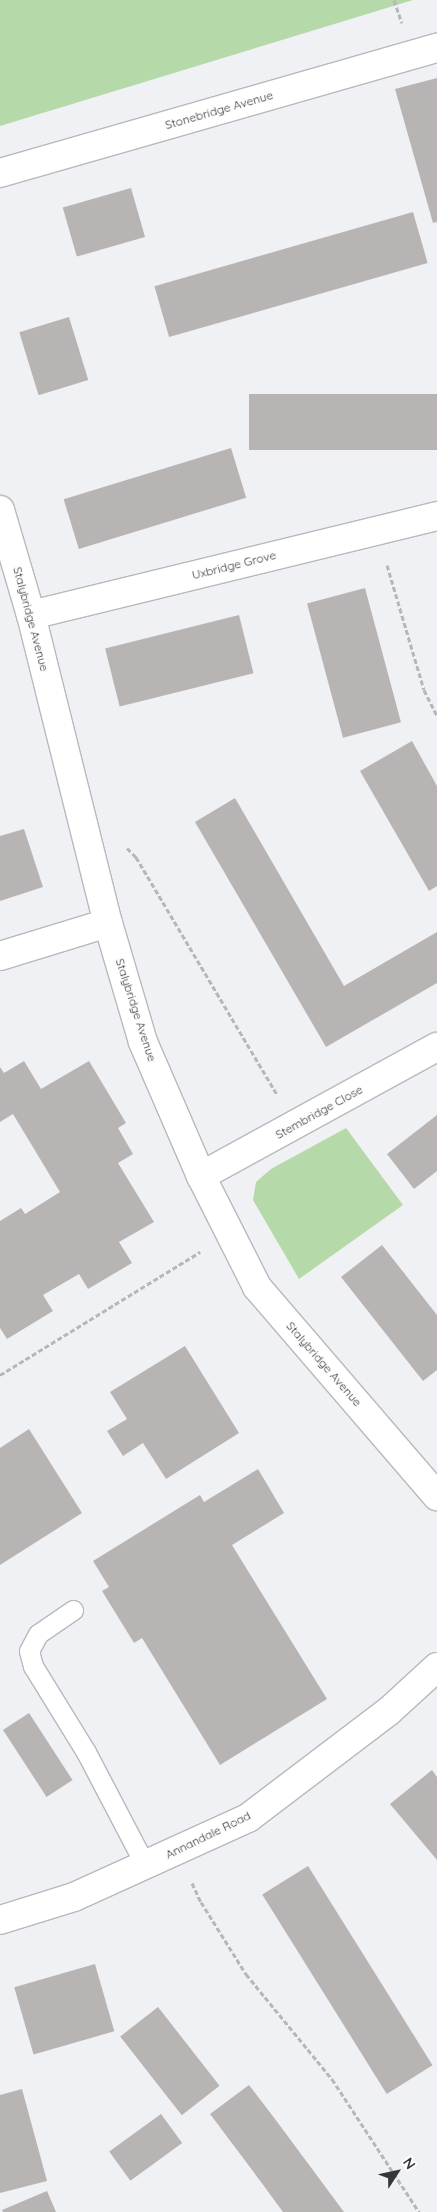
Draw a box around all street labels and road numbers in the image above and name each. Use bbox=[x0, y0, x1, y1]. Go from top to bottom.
street label: Stonebridge Avenue bbox=[163, 88, 275, 132]
street label: Uxbridge Grove bbox=[190, 548, 278, 582]
street label: Stalybridge Avenue bbox=[10, 565, 52, 673]
street label: Stalybridge Avenue bbox=[113, 957, 159, 1063]
street label: Stembridge Close bbox=[273, 1082, 365, 1142]
street label: Stalybridge Avenue bbox=[283, 1319, 365, 1409]
street label: Annandale Road bbox=[163, 1808, 253, 1862]

